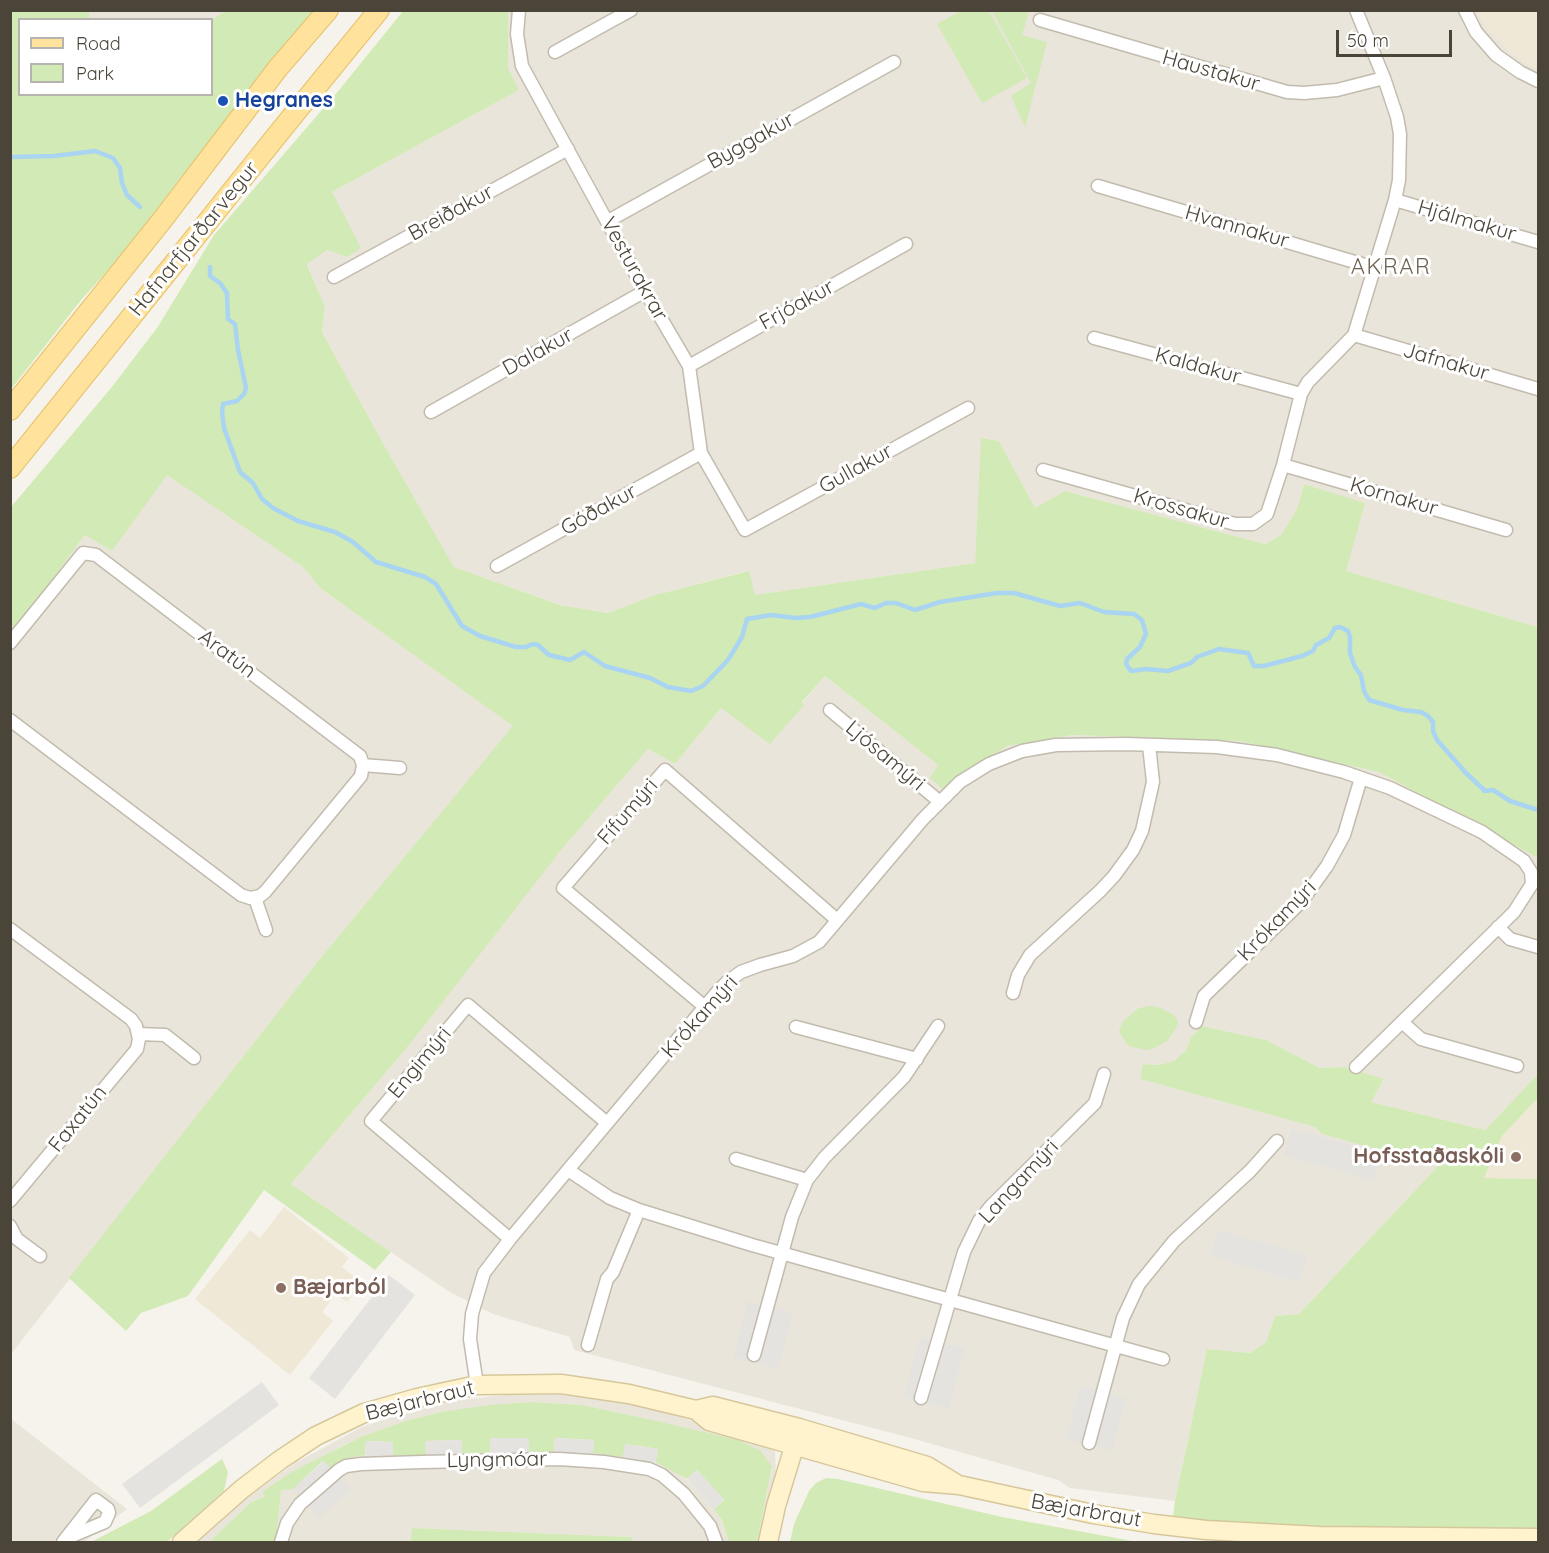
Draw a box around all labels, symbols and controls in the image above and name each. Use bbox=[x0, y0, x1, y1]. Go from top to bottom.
legend bbox=[18, 18, 213, 96]
scale bar bbox=[1339, 18, 1454, 56]
text: 50 m bbox=[1347, 29, 1389, 52]
text: Road bbox=[76, 32, 121, 55]
street label: Haustakur bbox=[1159, 45, 1263, 97]
text: Park bbox=[76, 62, 114, 85]
place label: Hegranes bbox=[235, 88, 333, 114]
marker: Hegranes bbox=[216, 94, 230, 108]
street label: Byggakur bbox=[703, 107, 799, 175]
street label: Hafnarfjarðarvegur bbox=[124, 156, 264, 322]
street label: Breiðakur bbox=[404, 179, 498, 247]
street label: Hjálmakur bbox=[1415, 195, 1519, 247]
street label: Hvannakur bbox=[1182, 200, 1292, 254]
street label: Vesturakrar bbox=[595, 213, 673, 325]
district label: AKRAR bbox=[1351, 254, 1431, 280]
street label: Frjóakur bbox=[755, 274, 839, 336]
street label: Dalakur bbox=[498, 322, 578, 382]
street label: Jafnakur bbox=[1400, 338, 1492, 386]
street label: Kaldakur bbox=[1152, 342, 1244, 390]
street label: Gullakur bbox=[815, 439, 897, 499]
street label: Kornakur bbox=[1347, 472, 1441, 522]
street label: Góðakur bbox=[557, 479, 641, 541]
street label: Krossakur bbox=[1130, 483, 1232, 535]
street label: Aratún bbox=[193, 624, 261, 684]
street label: Ljósamýri bbox=[840, 716, 930, 796]
street label: Fífumýri bbox=[592, 774, 664, 850]
street label: Krókamýri bbox=[1232, 875, 1322, 967]
street label: Krókamýri bbox=[656, 971, 744, 1063]
street label: Engimýri bbox=[383, 1022, 457, 1104]
street label: Faxatún bbox=[44, 1081, 112, 1157]
street label: Langamýri bbox=[974, 1135, 1064, 1229]
place label: Hofsstaðaskóli bbox=[1353, 1144, 1504, 1170]
marker: Hofsstaðaskóli bbox=[1509, 1150, 1523, 1164]
place label: Bæjarból bbox=[293, 1275, 386, 1301]
marker: Bæjarból bbox=[274, 1281, 288, 1295]
street label: Bæjarbraut bbox=[363, 1375, 477, 1427]
street label: Lyngmóar bbox=[447, 1447, 547, 1473]
street label: Bæjarbraut bbox=[1029, 1489, 1143, 1533]

